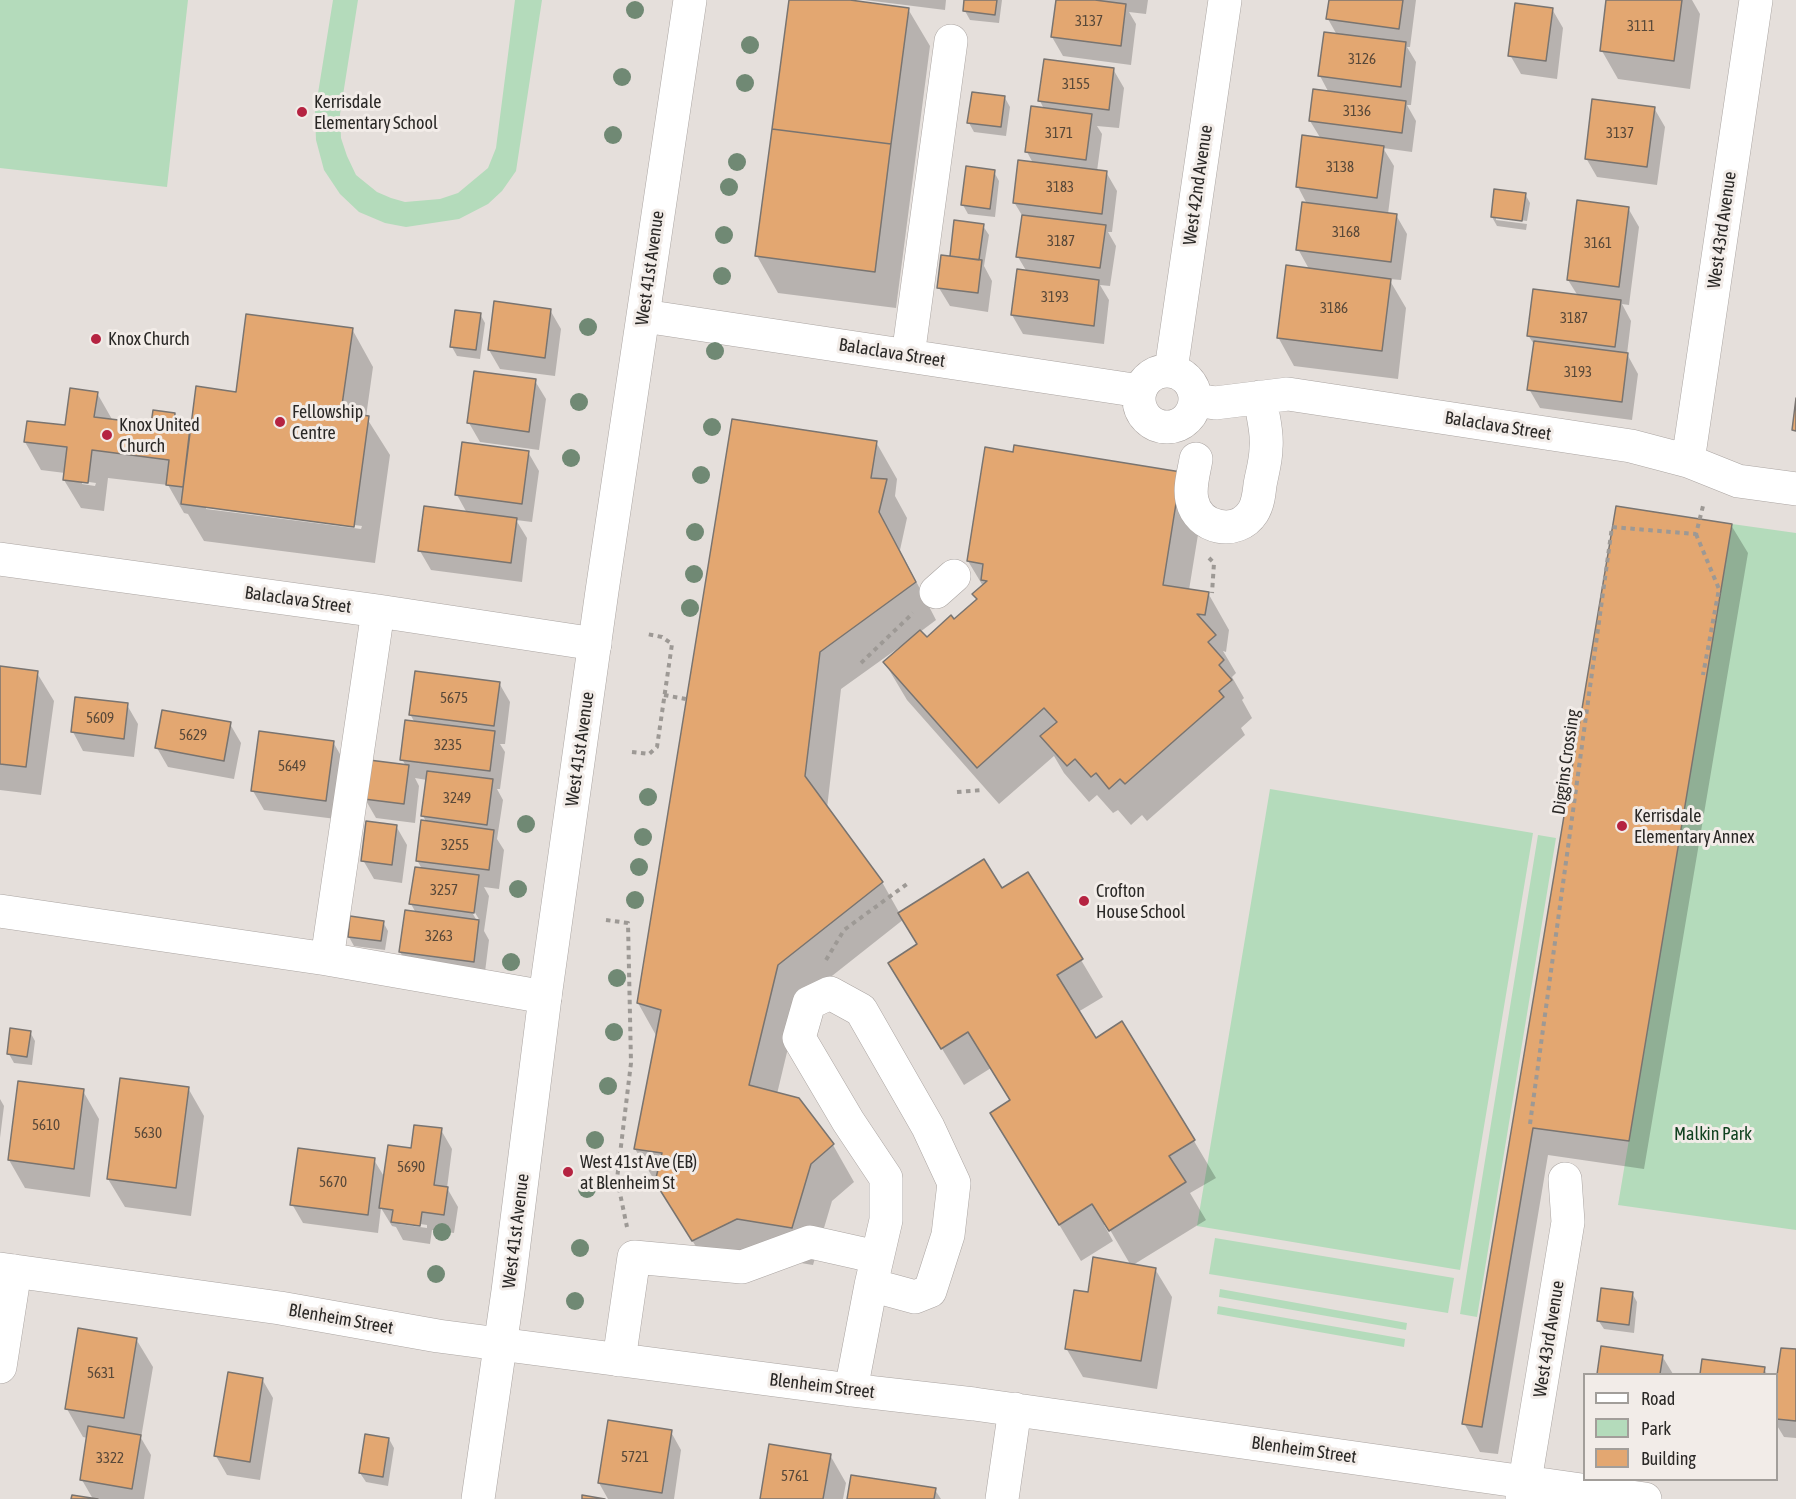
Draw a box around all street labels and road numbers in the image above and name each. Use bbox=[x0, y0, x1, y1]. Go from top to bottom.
street label: West 42nd Avenue bbox=[1179, 124, 1217, 246]
street label: West 43rd Avenue bbox=[1703, 170, 1741, 290]
street label: West 41st Avenue bbox=[631, 209, 669, 327]
street label: Balaclava Street bbox=[837, 334, 947, 372]
street label: Balaclava Street bbox=[1443, 407, 1553, 445]
street label: Balaclava Street bbox=[243, 582, 353, 618]
street label: West 41st Avenue bbox=[561, 690, 599, 808]
street label: Diggins Crossing bbox=[1548, 708, 1584, 816]
street label: West 41st Avenue bbox=[498, 1172, 534, 1290]
street label: West 43rd Avenue bbox=[1529, 1279, 1569, 1399]
street label: Blenheim Street bbox=[287, 1299, 395, 1339]
street label: Blenheim Street bbox=[768, 1369, 876, 1403]
street label: Blenheim Street bbox=[1250, 1432, 1358, 1468]

